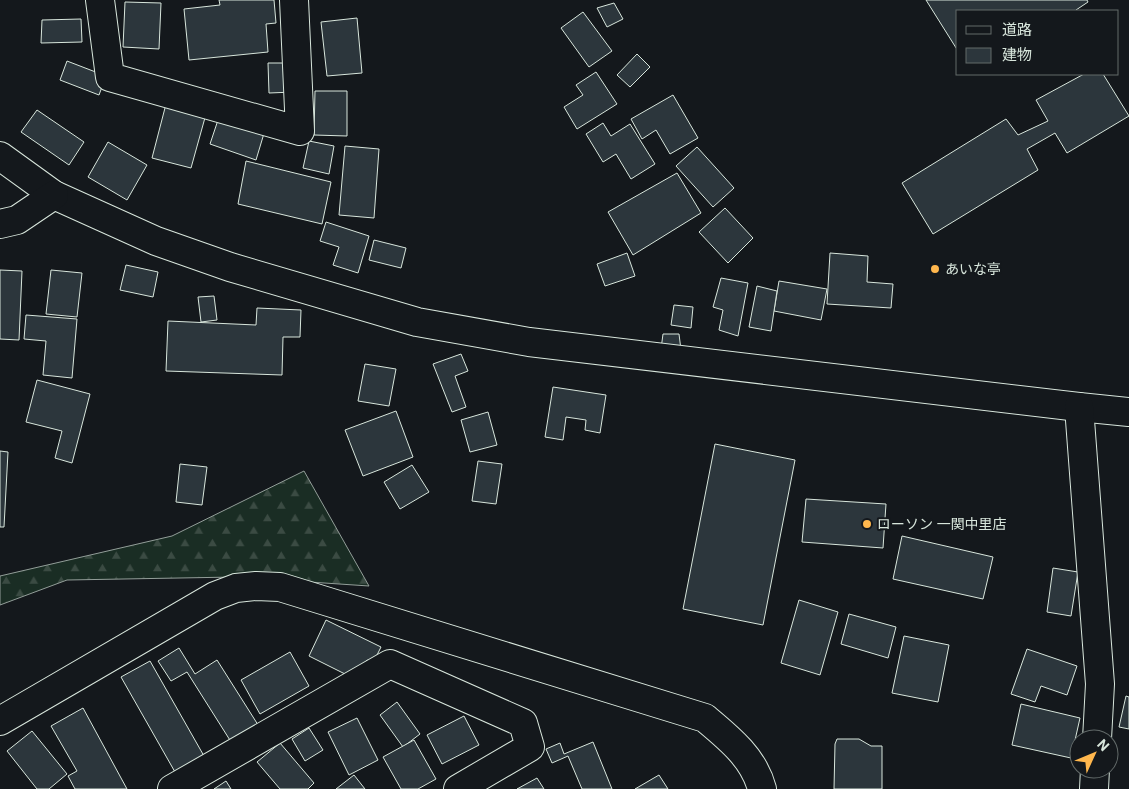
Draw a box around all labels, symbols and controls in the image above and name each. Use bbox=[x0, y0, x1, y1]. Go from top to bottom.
legend bbox=[956, 10, 1119, 75]
text: 道路 bbox=[1002, 21, 1032, 39]
text: 建物 bbox=[1002, 46, 1032, 64]
place label: あいな亭 bbox=[945, 261, 1001, 277]
marker: あいな亭 bbox=[929, 263, 941, 275]
place label: ローソン 一関中里店 bbox=[877, 516, 1006, 532]
marker: ローソン 一関中里店 bbox=[861, 518, 873, 530]
north arrow bbox=[1069, 729, 1119, 779]
text: N bbox=[1094, 736, 1113, 754]

